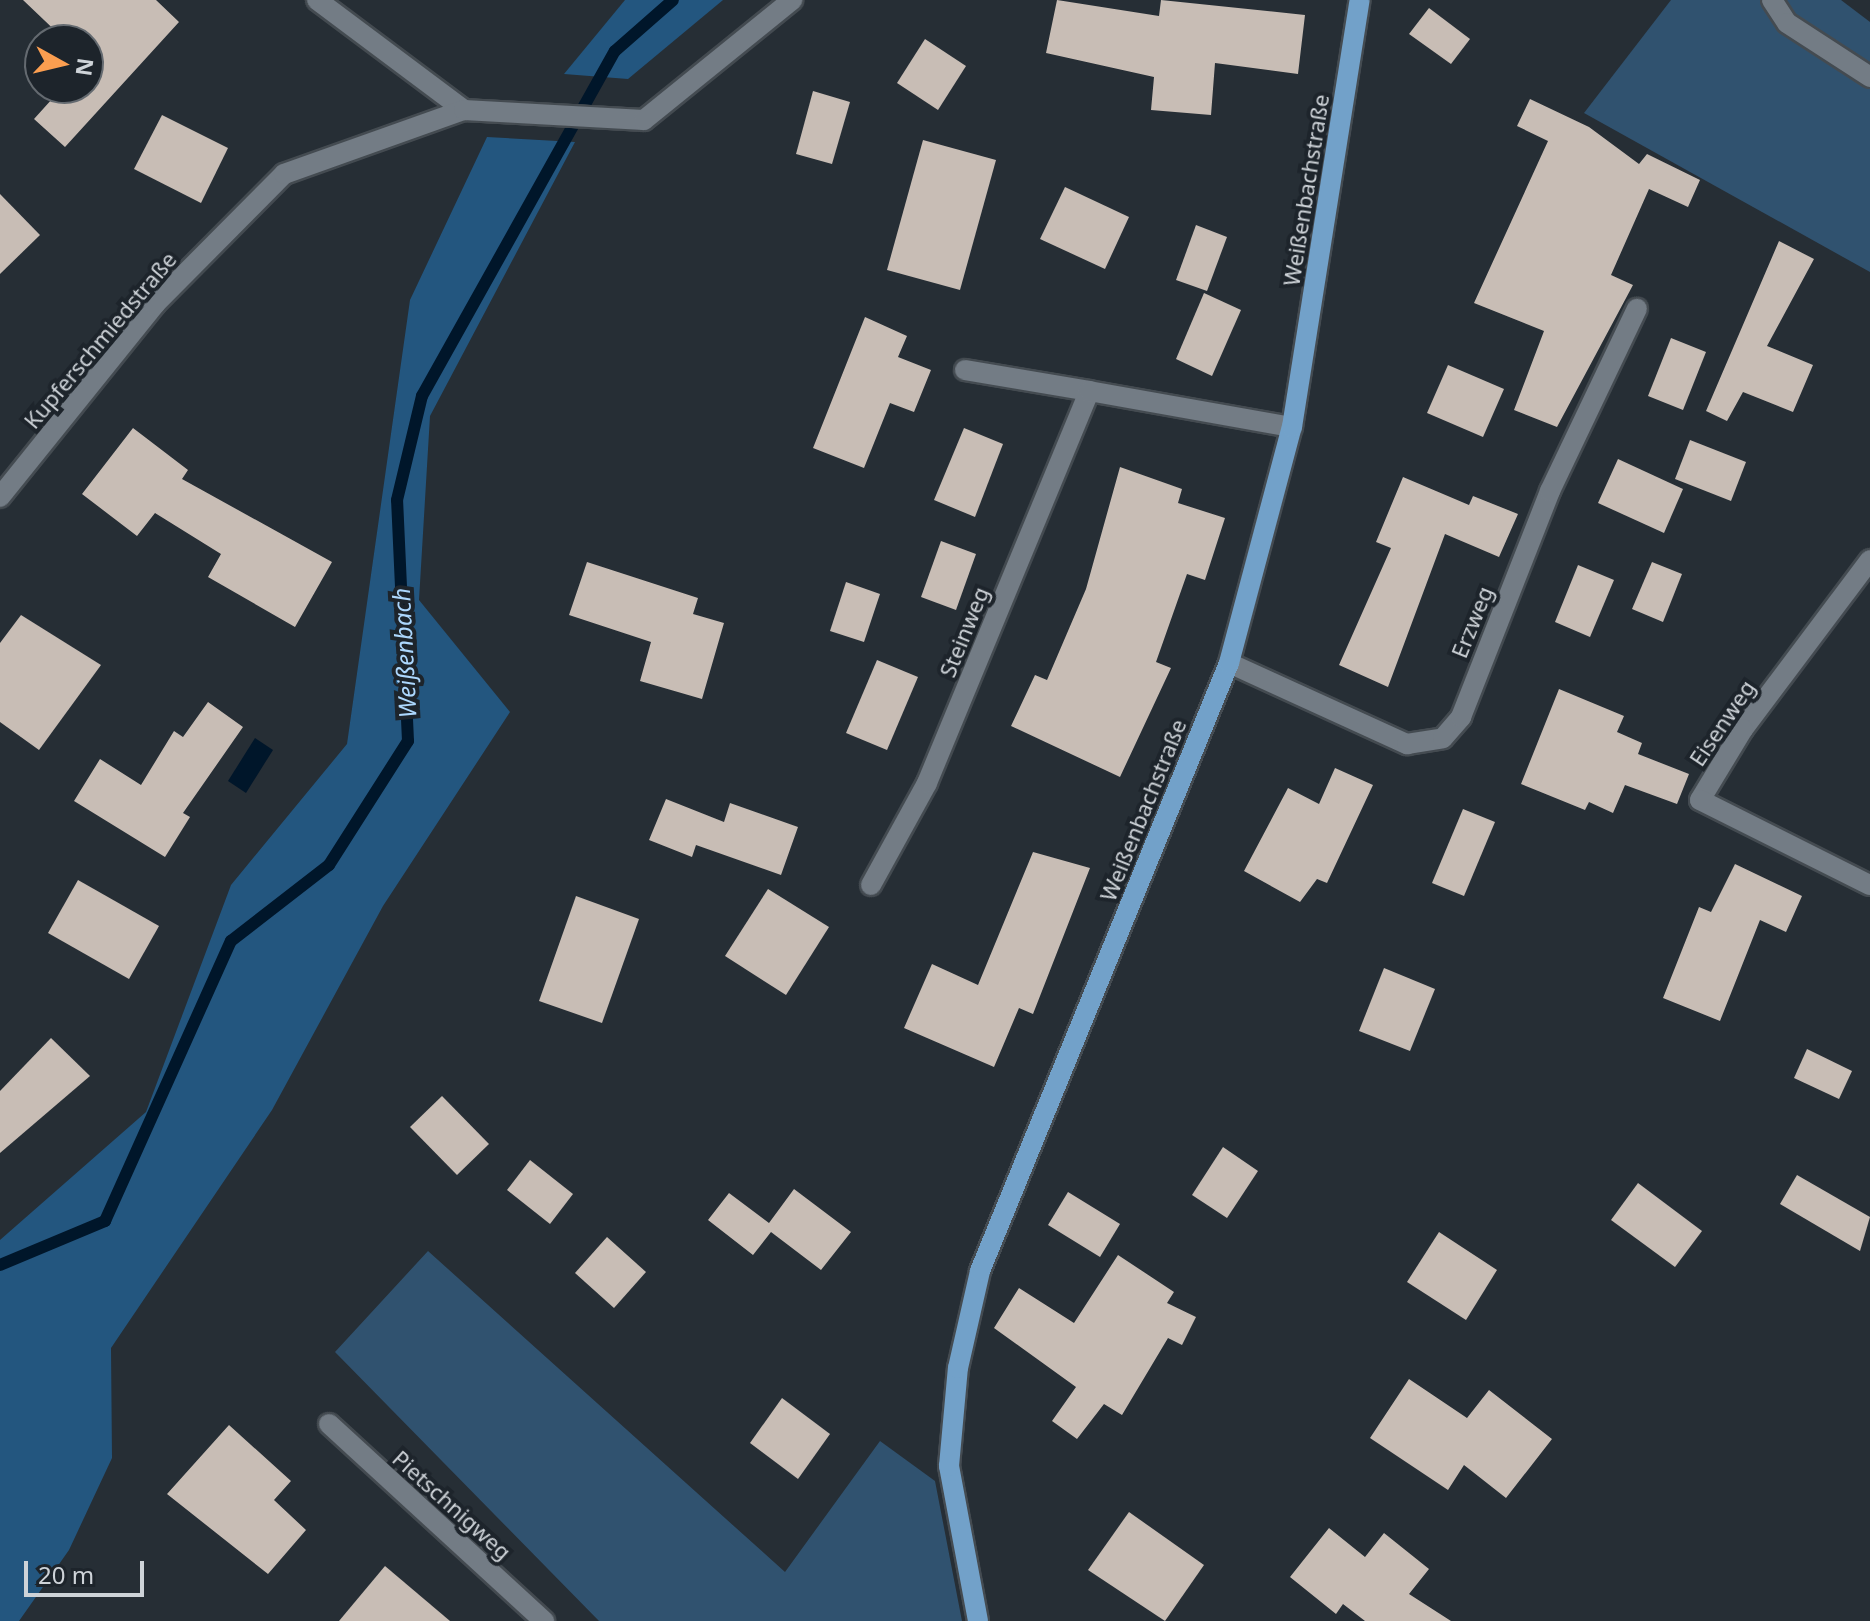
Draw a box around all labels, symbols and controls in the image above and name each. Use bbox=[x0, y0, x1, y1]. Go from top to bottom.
north arrow bbox=[24, 24, 104, 104]
text: N bbox=[70, 56, 102, 78]
street label: Weißenbachstraße bbox=[1278, 92, 1334, 288]
street label: Kupferschmiedstraße bbox=[18, 246, 182, 434]
street label: Erzweg bbox=[1446, 582, 1498, 662]
street label: Steinweg bbox=[934, 583, 994, 681]
water label: Weißenbach bbox=[386, 587, 422, 719]
street label: Eisenweg bbox=[1684, 675, 1760, 771]
street label: Weißenbachstraße bbox=[1094, 715, 1192, 905]
street label: Pietschnigweg bbox=[387, 1445, 517, 1565]
scale bar bbox=[28, 1545, 148, 1595]
text: 20 m bbox=[38, 1558, 94, 1591]

